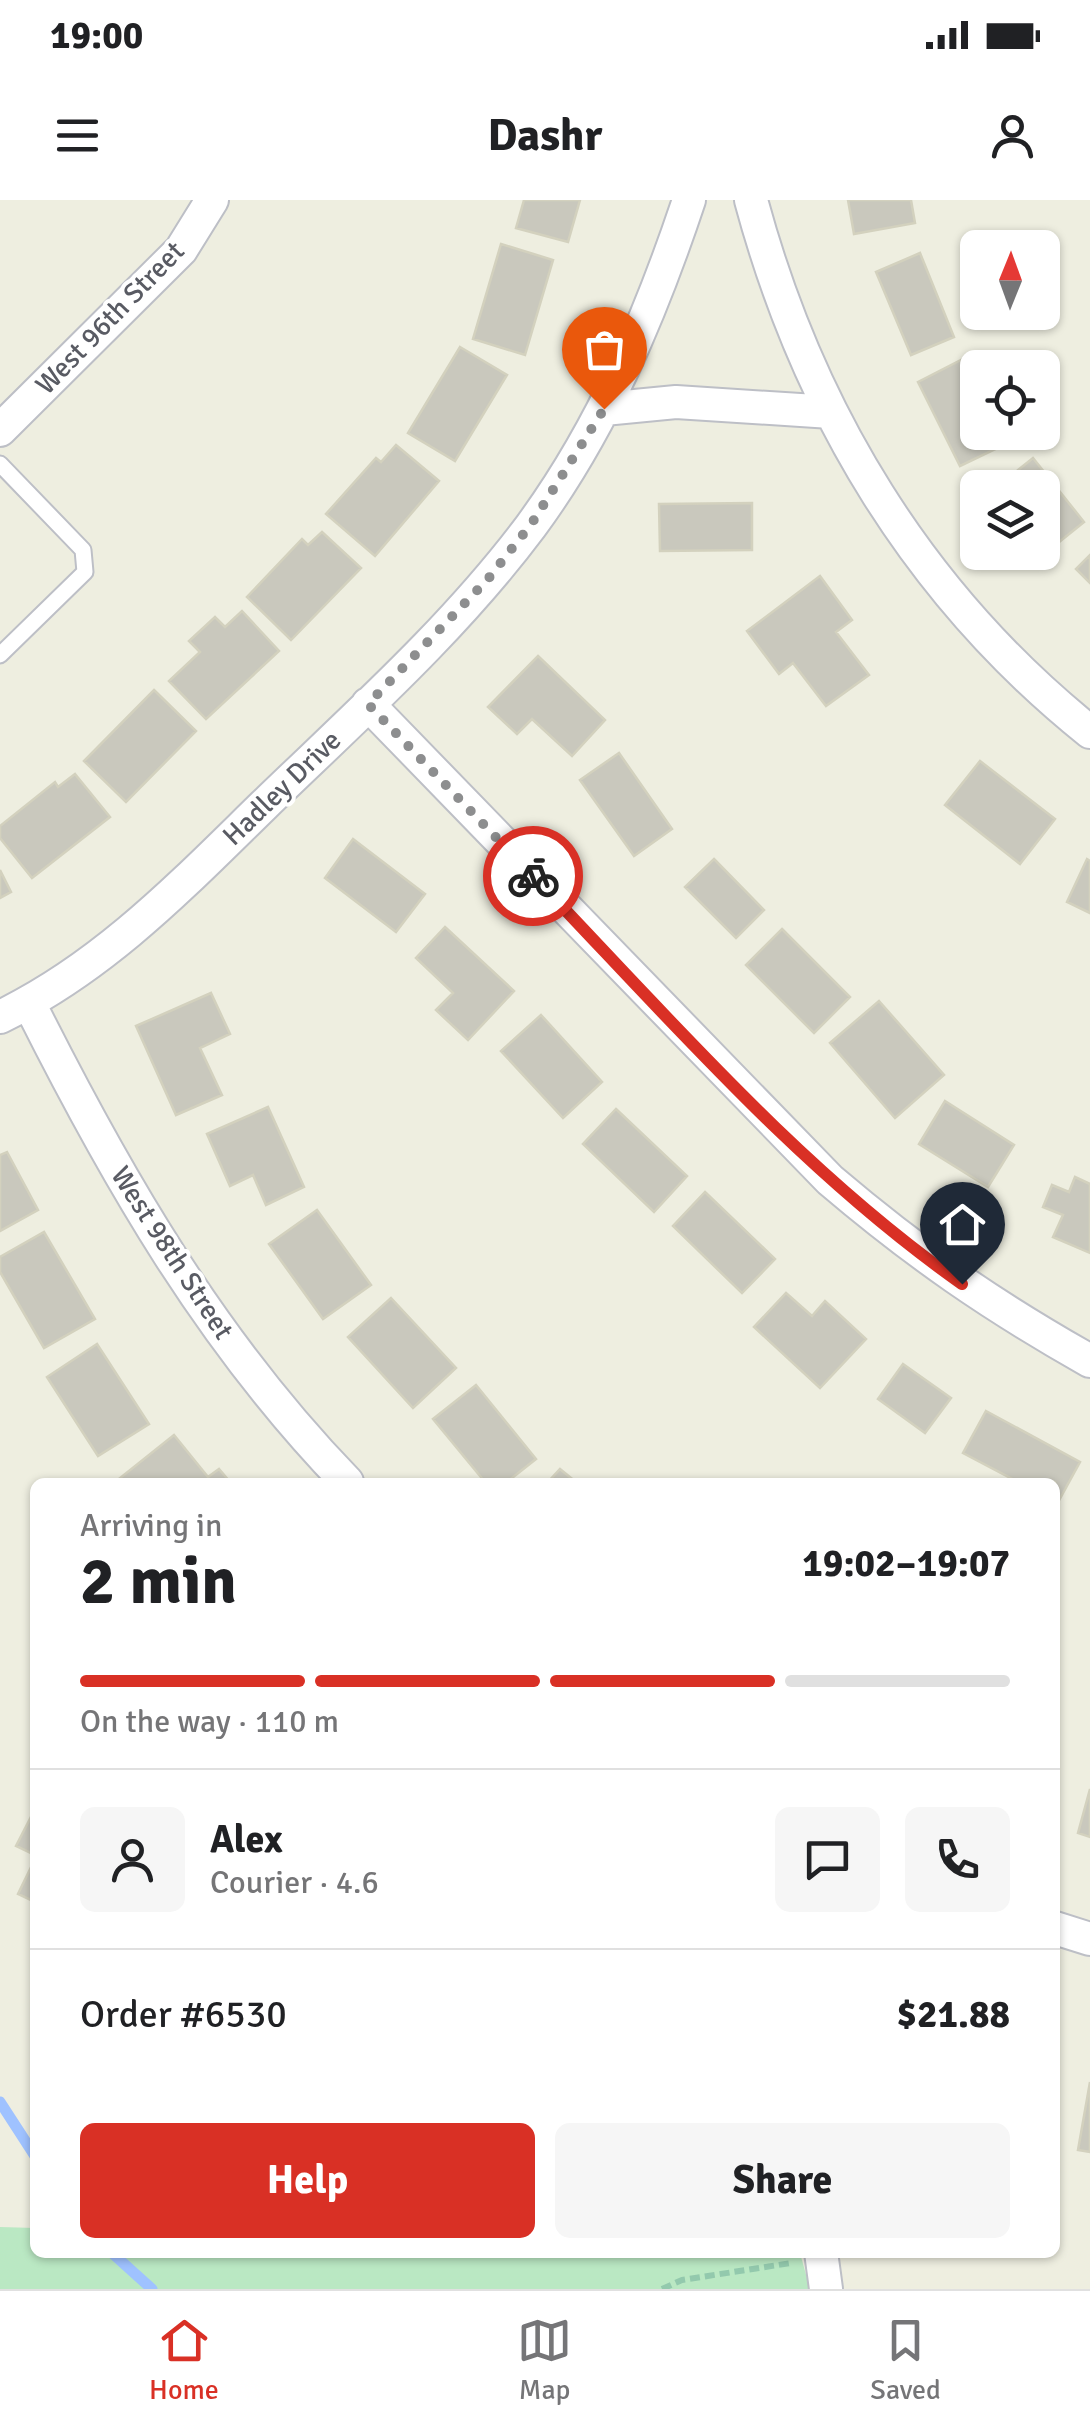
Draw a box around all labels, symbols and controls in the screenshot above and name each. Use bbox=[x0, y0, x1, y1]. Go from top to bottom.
text: 19:00 bbox=[50, 12, 143, 59]
icon: menu bbox=[50, 108, 105, 163]
text: Dashr bbox=[488, 108, 602, 163]
icon: person bbox=[985, 108, 1040, 163]
north arrow bbox=[960, 230, 1060, 330]
map controls bbox=[960, 230, 1060, 570]
street label: West 96th Street bbox=[29, 234, 192, 402]
pin bbox=[562, 307, 647, 410]
icon: bag bbox=[577, 322, 632, 377]
button: locate bbox=[960, 350, 1060, 450]
button: layers bbox=[960, 470, 1060, 570]
street label: Hadley Drive bbox=[216, 723, 348, 853]
courier bbox=[483, 826, 583, 926]
icon: bike bbox=[506, 849, 561, 904]
street label: West 98th Street bbox=[103, 1160, 241, 1346]
pin bbox=[920, 1182, 1005, 1285]
icon: home bbox=[935, 1197, 990, 1252]
text: Arriving in bbox=[80, 1506, 222, 1545]
text: 19:02–19:07 bbox=[802, 1540, 1010, 1587]
text: 2 min bbox=[80, 1542, 237, 1622]
text: On the way · 110 m bbox=[80, 1702, 339, 1741]
button: person bbox=[80, 1807, 185, 1912]
button: chat bbox=[775, 1807, 880, 1912]
button: phone bbox=[905, 1807, 1010, 1912]
text: Alex bbox=[210, 1816, 283, 1863]
text: Courier · 4.6 bbox=[210, 1863, 379, 1902]
text: Order #6530 bbox=[80, 1991, 287, 2038]
text: $21.88 bbox=[897, 1991, 1010, 2038]
button: Help bbox=[80, 2123, 535, 2238]
button: Share bbox=[555, 2123, 1010, 2238]
tab: Home bbox=[149, 2313, 219, 2407]
tab: Map bbox=[517, 2313, 572, 2407]
tab: Saved bbox=[870, 2313, 941, 2407]

